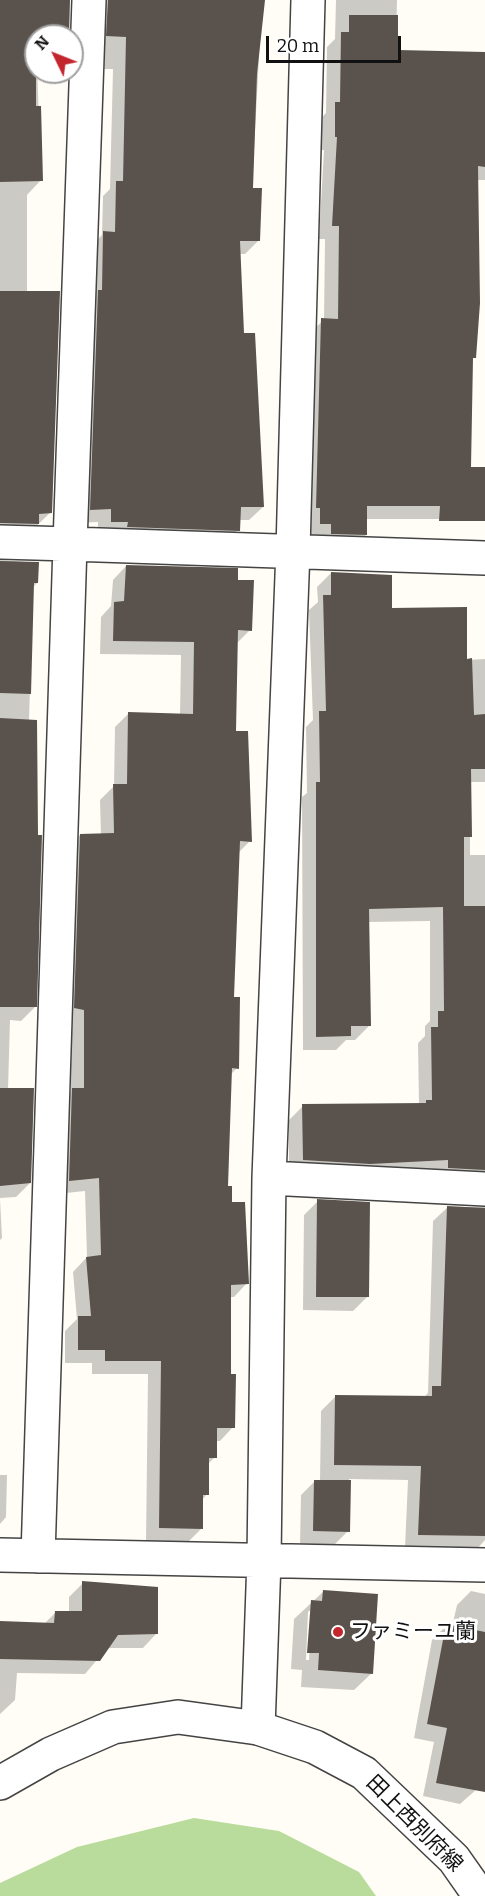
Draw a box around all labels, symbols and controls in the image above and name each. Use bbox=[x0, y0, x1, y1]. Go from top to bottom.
north arrow bbox=[24, 24, 84, 84]
scale bar bbox=[269, 24, 404, 62]
text: N bbox=[31, 32, 53, 54]
text: 20 m bbox=[277, 35, 319, 57]
place label: ファミーユ蘭 bbox=[350, 1619, 476, 1645]
marker: ファミーユ蘭 bbox=[331, 1625, 345, 1639]
street label: 田上西別府線 bbox=[361, 1771, 467, 1877]

